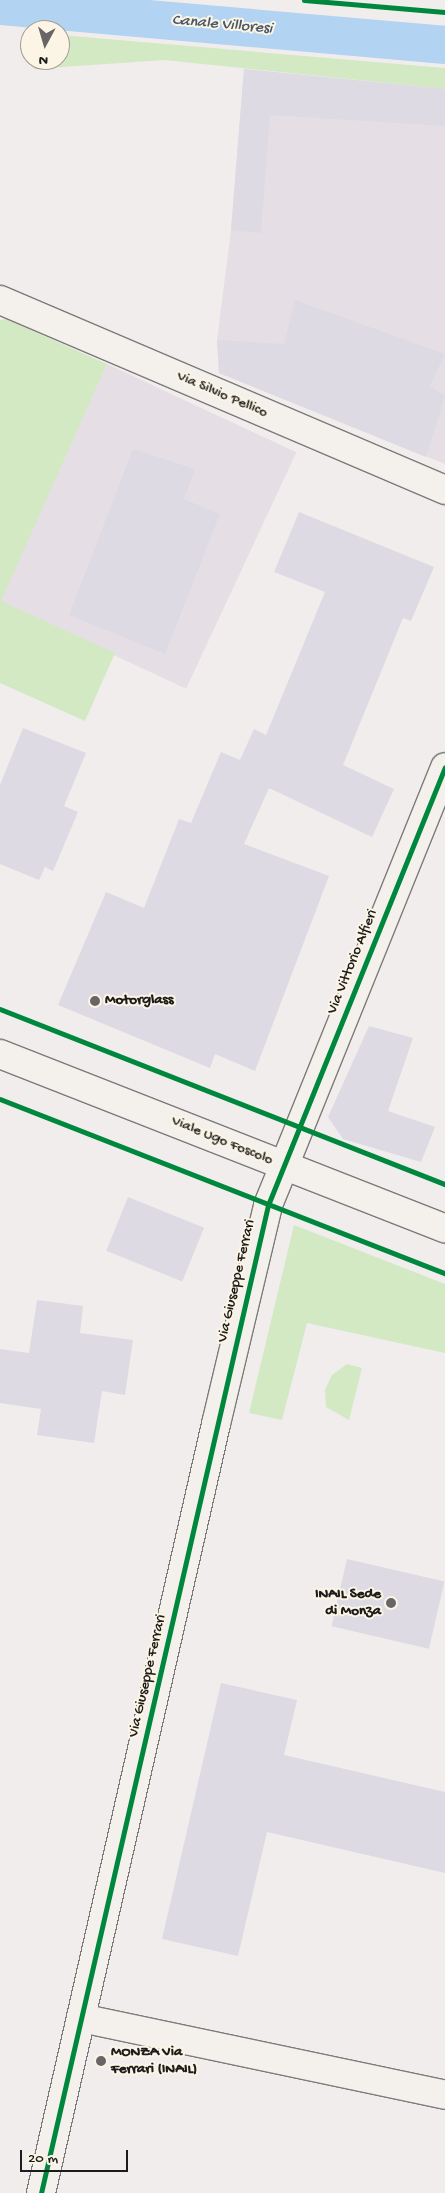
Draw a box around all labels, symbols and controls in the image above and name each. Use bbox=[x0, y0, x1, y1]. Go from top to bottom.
water label: Canale Villoresi bbox=[171, 12, 273, 40]
north arrow bbox=[20, 20, 70, 70]
text: N bbox=[38, 50, 49, 68]
street label: Via Silvio Pellico bbox=[174, 368, 270, 422]
street label: Via Vittorio Alfieri bbox=[324, 907, 382, 1017]
place label: Motorglass bbox=[105, 992, 174, 1010]
marker: Motorglass bbox=[89, 995, 101, 1007]
street label: Viale Ugo Foscolo bbox=[169, 1112, 275, 1170]
street label: Via Giuseppe Ferrari bbox=[214, 1218, 260, 1344]
place label: INAIL Sede di Monza bbox=[315, 1585, 381, 1620]
marker: INAIL Sede di Monza bbox=[385, 1597, 397, 1609]
street label: Via Giuseppe Ferrari bbox=[125, 1613, 171, 1739]
place label: MONZA Via Ferrari (INAIL) bbox=[111, 2043, 197, 2078]
marker: MONZA Via Ferrari (INAIL) bbox=[95, 2055, 107, 2067]
scale bar bbox=[22, 2140, 130, 2172]
text: 20 m bbox=[28, 2150, 58, 2168]

